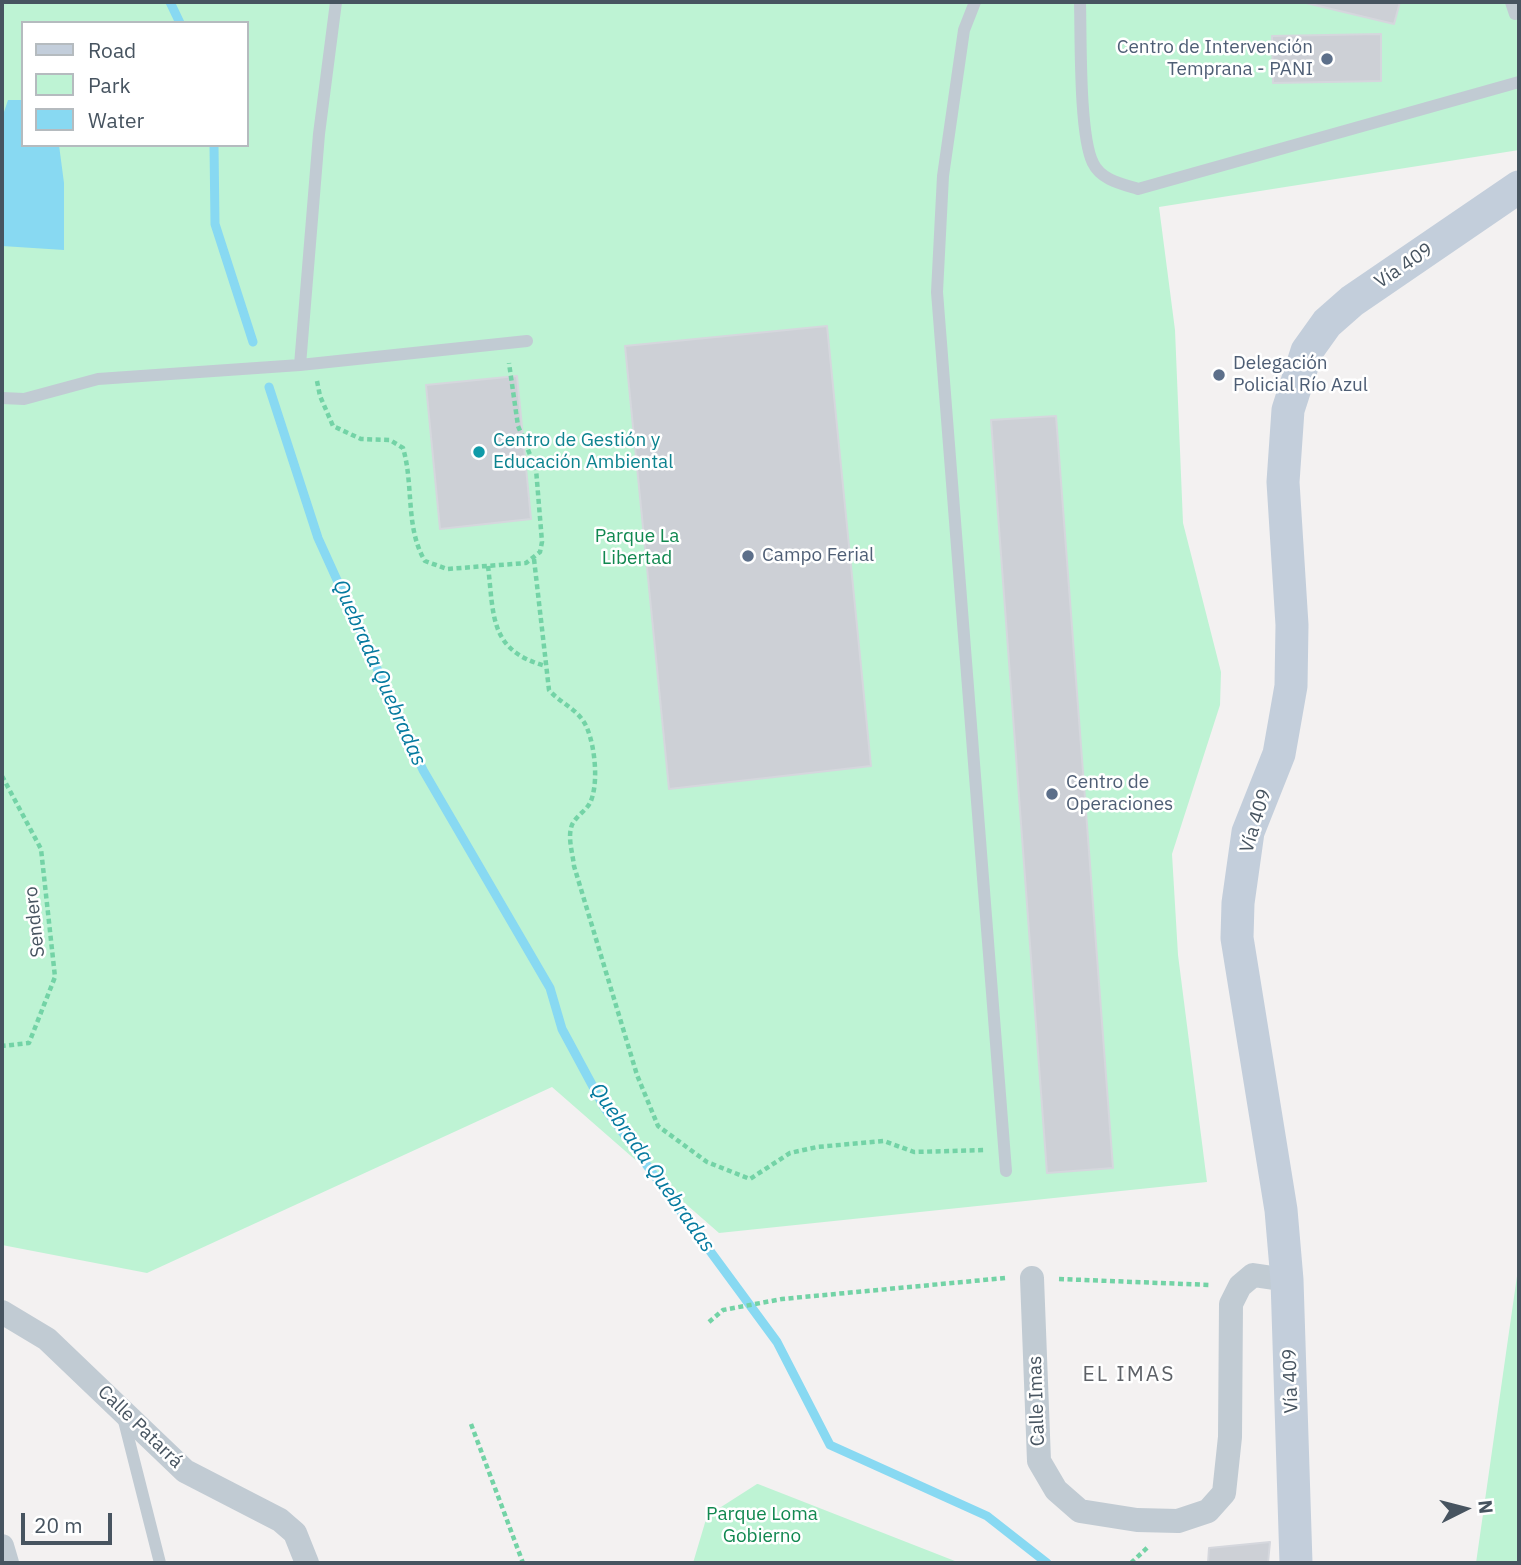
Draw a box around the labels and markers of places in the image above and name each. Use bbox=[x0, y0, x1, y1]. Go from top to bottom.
place label: Centro de Intervención Temprana - PANI bbox=[1117, 37, 1313, 81]
marker: Centro de Intervención Temprana - PANI bbox=[1319, 51, 1335, 67]
place label: Delegación Policial Río Azul bbox=[1233, 353, 1368, 397]
marker: Delegación Policial Río Azul bbox=[1211, 367, 1227, 383]
place label: Centro de Gestión y Educación Ambiental bbox=[493, 430, 673, 474]
marker: Centro de Gestión y Educación Ambiental bbox=[471, 444, 487, 460]
place label: Campo Ferial bbox=[762, 545, 874, 567]
marker: Campo Ferial bbox=[740, 548, 756, 564]
place label: Centro de Operaciones bbox=[1066, 772, 1173, 816]
marker: Centro de Operaciones bbox=[1044, 786, 1060, 802]

